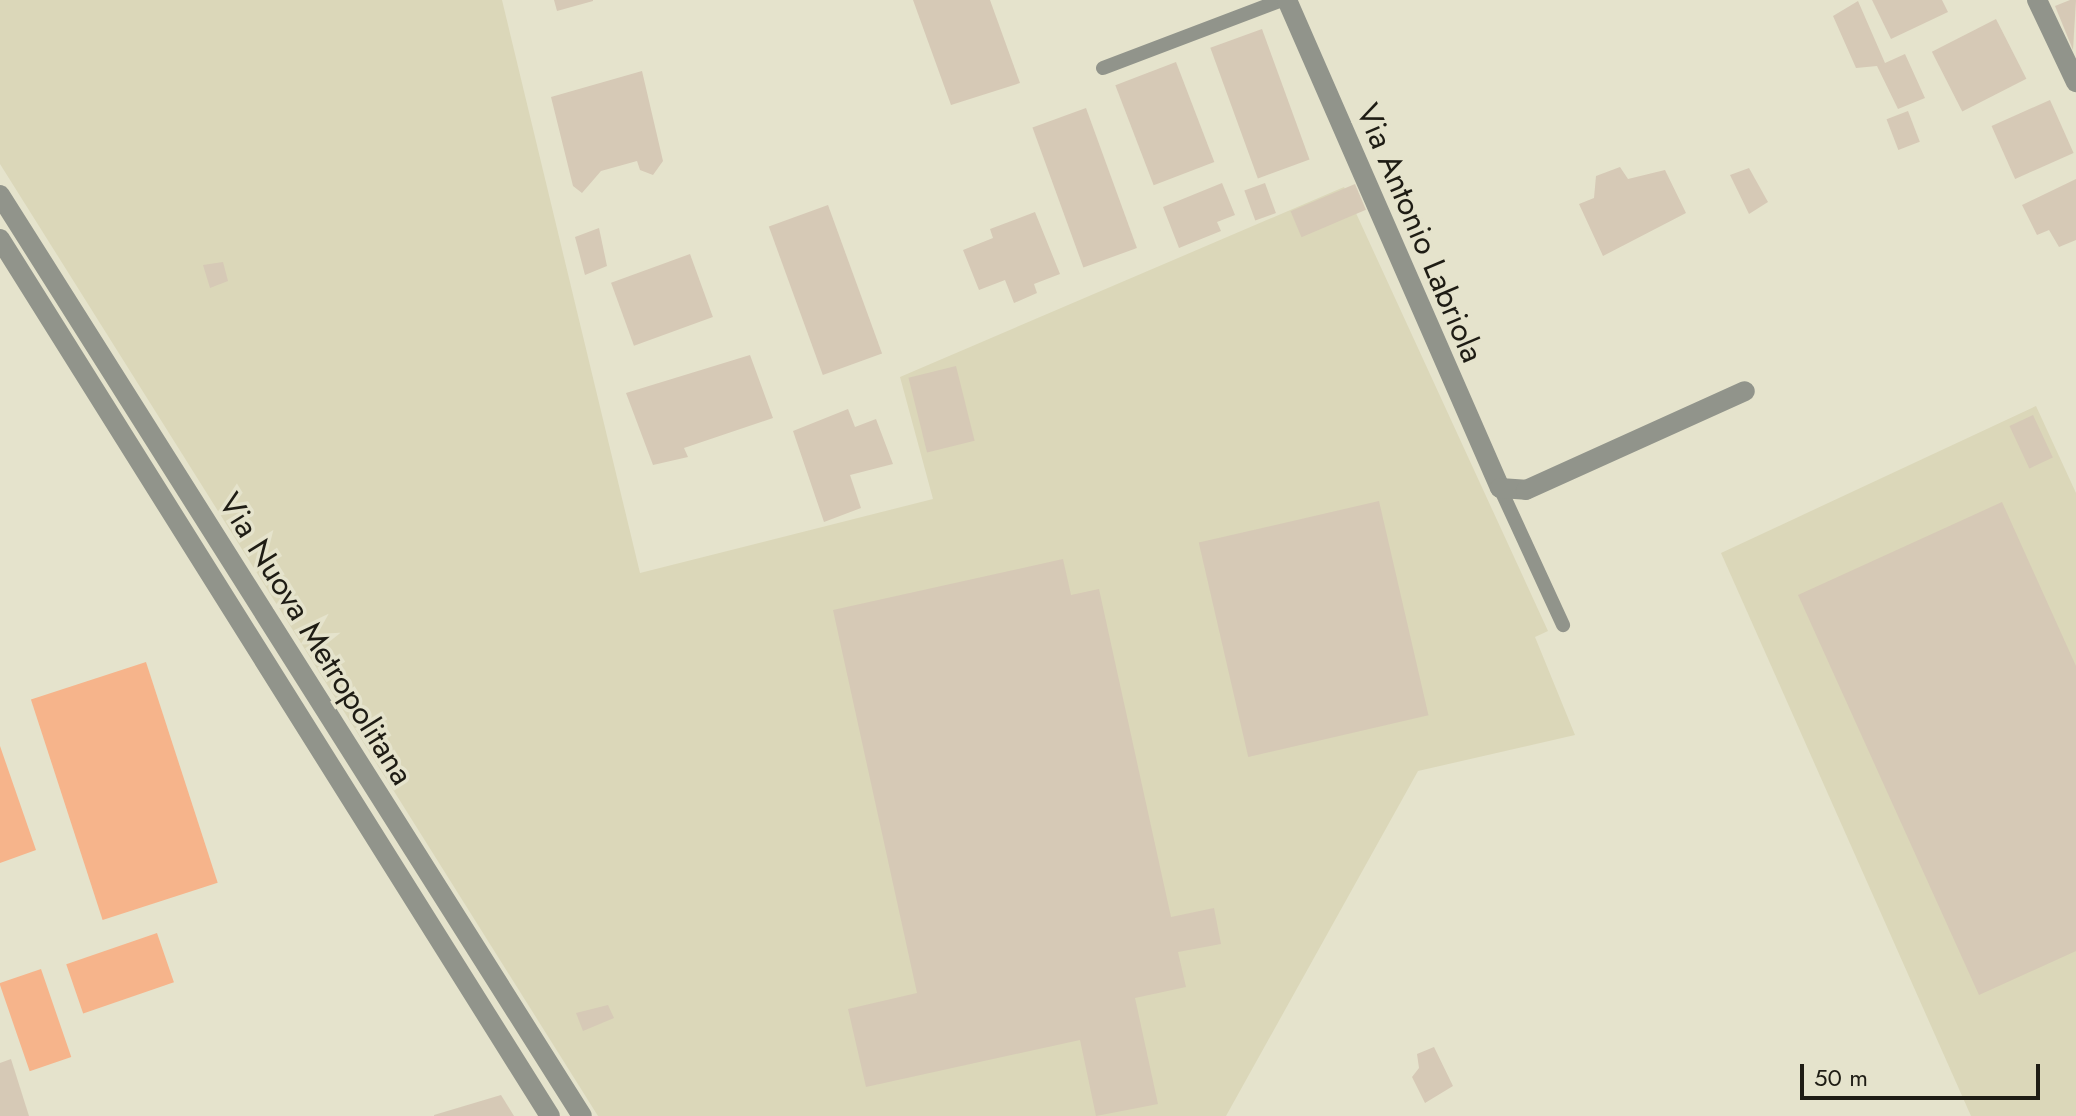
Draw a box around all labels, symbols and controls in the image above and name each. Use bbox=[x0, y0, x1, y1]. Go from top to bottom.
street label: Via Antonio Labriola bbox=[1348, 98, 1492, 368]
street label: Via Nuova Metropolitana bbox=[210, 486, 422, 792]
scale bar bbox=[1804, 1048, 2044, 1098]
text: 50 m bbox=[1814, 1060, 1868, 1095]

